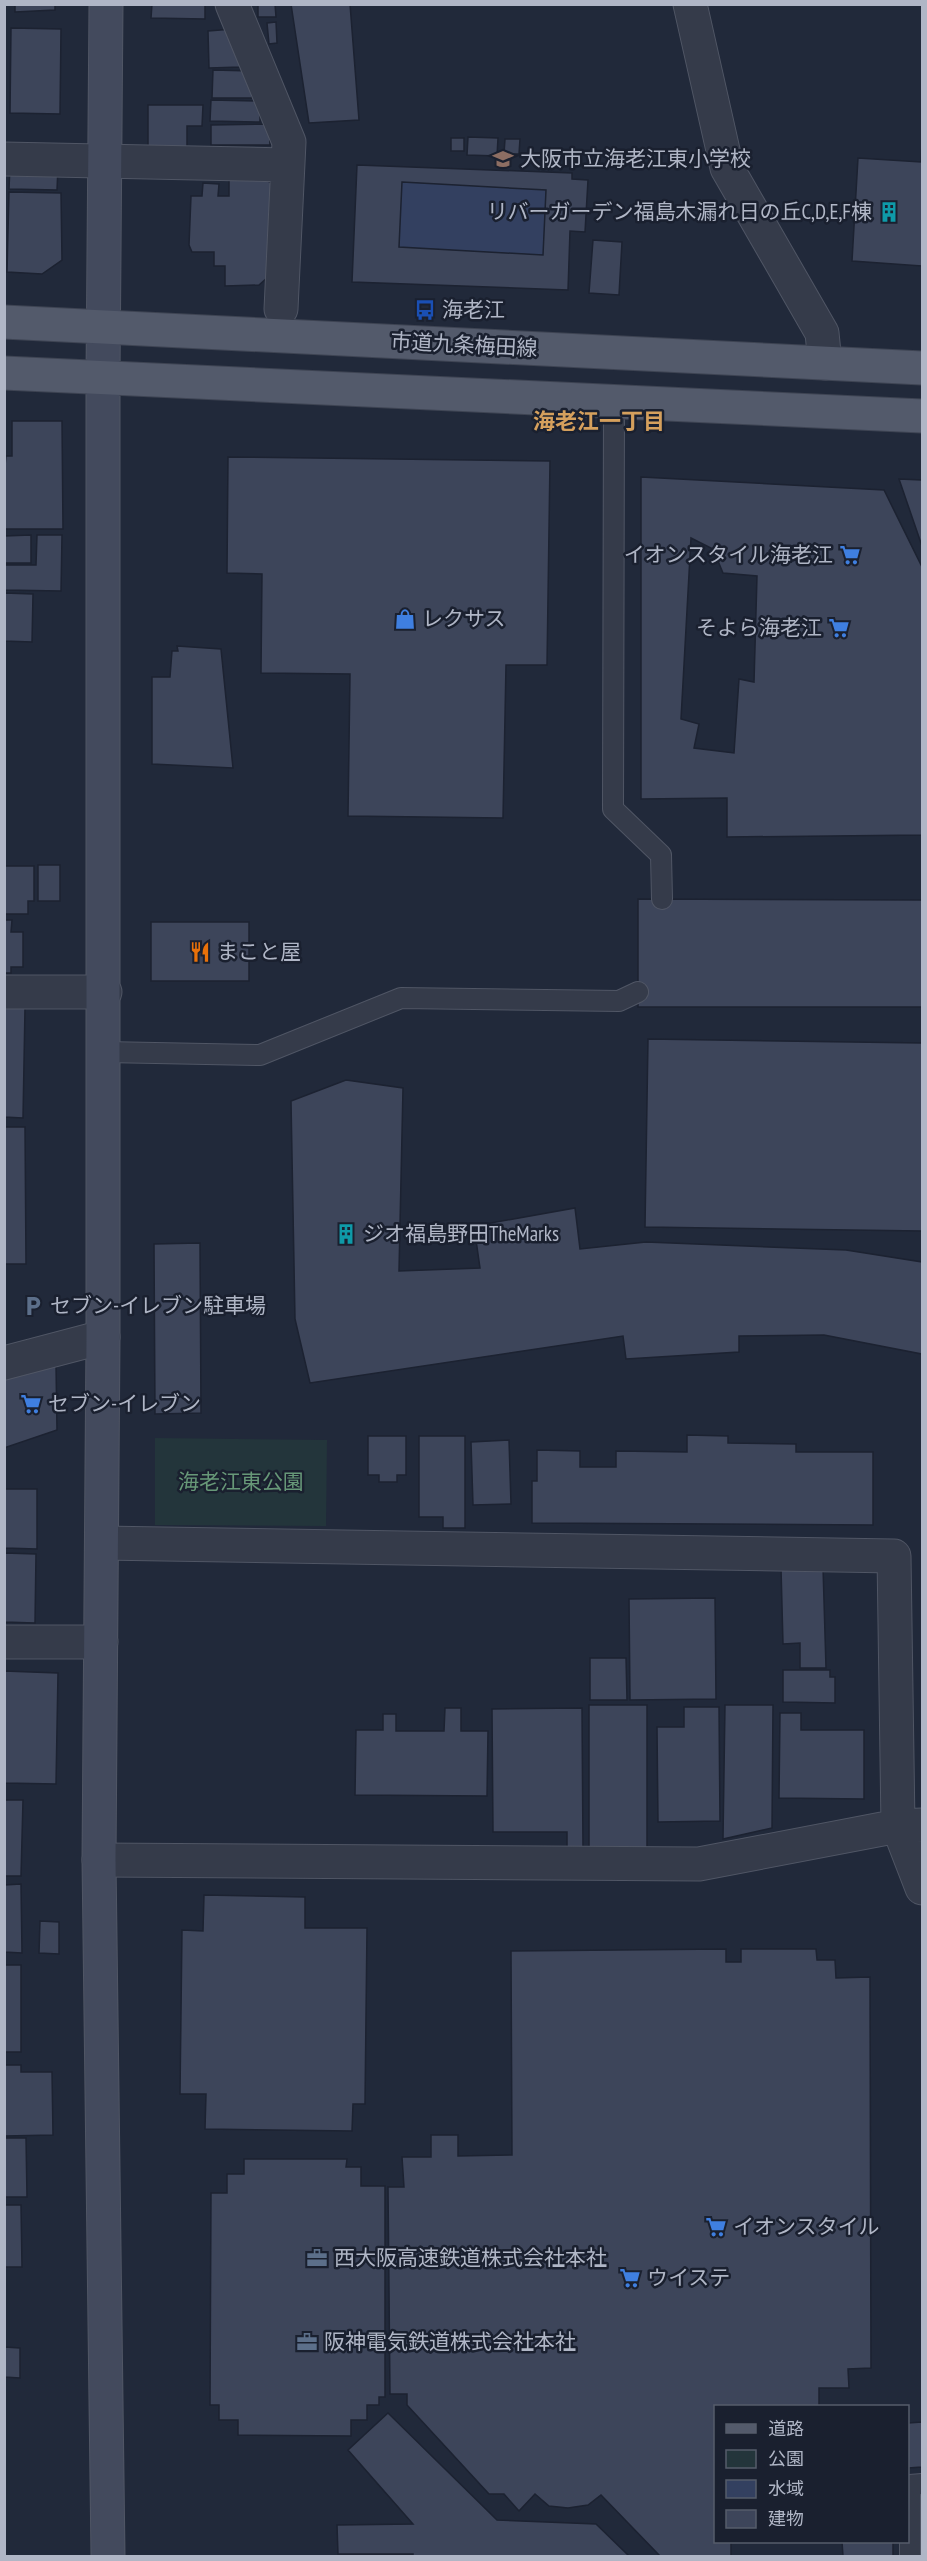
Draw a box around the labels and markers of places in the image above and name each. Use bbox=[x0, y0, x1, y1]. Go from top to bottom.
place label: 大阪市立海老江東小学校 bbox=[520, 145, 751, 172]
school or university icon: 大阪市立海老江東小学校 bbox=[491, 147, 515, 171]
place label: リバーガーデン福島木漏れ日の丘C,D,E,F棟 bbox=[486, 198, 872, 225]
building icon: リバーガーデン福島木漏れ日の丘C,D,E,F棟 bbox=[877, 200, 901, 224]
place label: 海老江 bbox=[442, 296, 505, 323]
bus stop icon: 海老江 bbox=[413, 298, 437, 322]
place label: イオンスタイル海老江 bbox=[623, 541, 833, 568]
supermarket icon: イオンスタイル海老江 bbox=[838, 543, 862, 567]
place label: レクサス bbox=[422, 605, 506, 632]
shop icon: レクサス bbox=[393, 607, 417, 631]
place label: そよら海老江 bbox=[696, 614, 822, 641]
supermarket icon: そよら海老江 bbox=[827, 616, 851, 640]
place label: まこと屋 bbox=[217, 938, 301, 965]
restaurant icon: まこと屋 bbox=[188, 940, 212, 964]
place label: ジオ福島野田TheMarks bbox=[363, 1220, 559, 1247]
building icon: ジオ福島野田TheMarks bbox=[334, 1222, 358, 1246]
place label: セブン-イレブン駐車場 bbox=[50, 1292, 266, 1319]
parking icon: セブン-イレブン駐車場 bbox=[21, 1294, 45, 1318]
place label: セブン-イレブン bbox=[48, 1390, 201, 1417]
supermarket icon: セブン-イレブン bbox=[19, 1392, 43, 1416]
place label: イオンスタイル bbox=[733, 2213, 880, 2240]
supermarket icon: イオンスタイル bbox=[704, 2215, 728, 2239]
place label: 西大阪高速鉄道株式会社本社 bbox=[334, 2244, 607, 2271]
office icon: 西大阪高速鉄道株式会社本社 bbox=[305, 2246, 329, 2270]
place label: ウイステ bbox=[647, 2264, 730, 2291]
supermarket icon: ウイステ bbox=[618, 2266, 642, 2290]
place label: 阪神電気鉄道株式会社本社 bbox=[324, 2328, 576, 2355]
office icon: 阪神電気鉄道株式会社本社 bbox=[295, 2330, 319, 2354]

